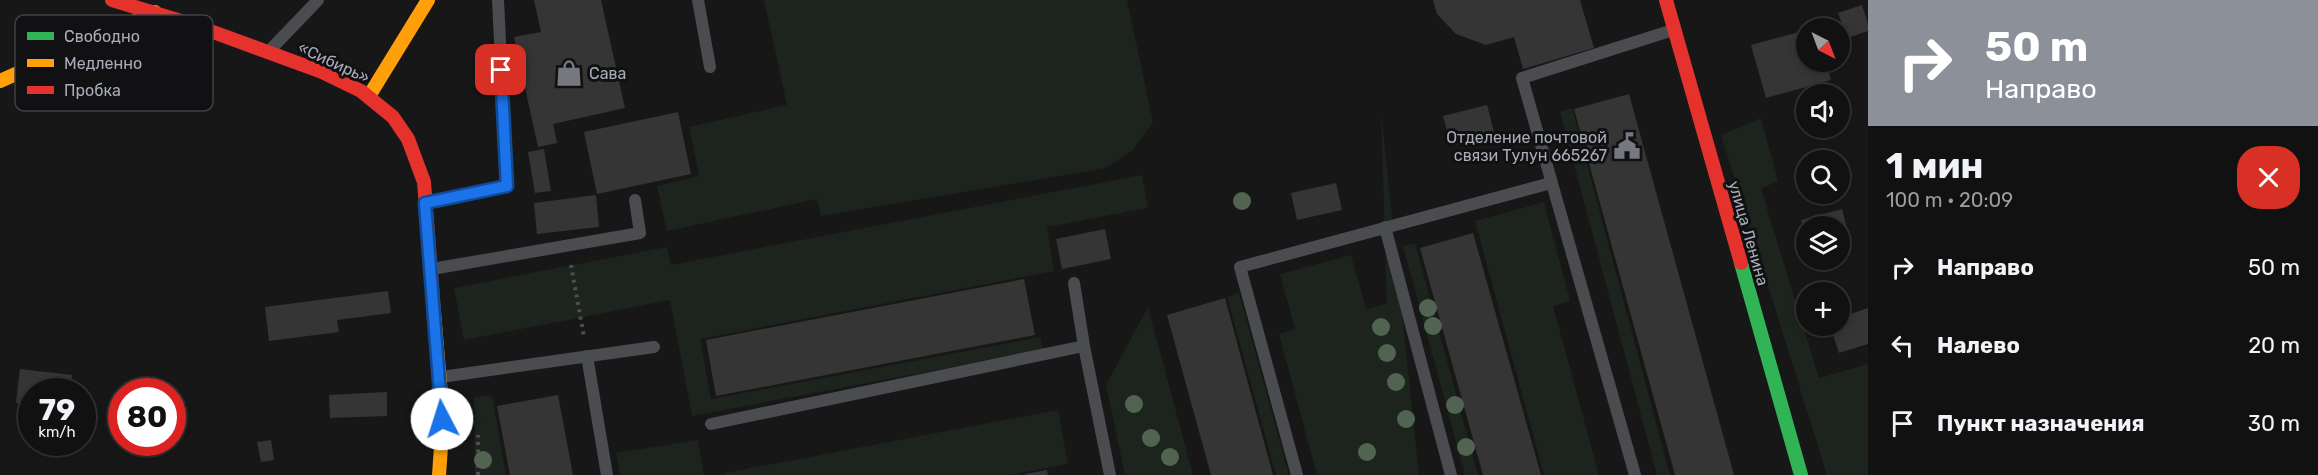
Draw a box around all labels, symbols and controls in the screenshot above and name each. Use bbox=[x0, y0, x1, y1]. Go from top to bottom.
legend bbox=[15, 15, 213, 111]
north arrow bbox=[1796, 18, 1850, 72]
map controls bbox=[1796, 18, 1850, 336]
text: 50 m bbox=[1985, 22, 2088, 72]
icon: right bbox=[1886, 24, 1964, 102]
text: Свободно bbox=[64, 27, 140, 46]
street label: «Сибирь» bbox=[295, 38, 373, 87]
pin bbox=[475, 44, 526, 95]
icon: arrive bbox=[484, 53, 517, 86]
text: Медленно bbox=[64, 54, 142, 73]
shop icon: Сава bbox=[554, 58, 584, 88]
place label: Сава bbox=[589, 64, 626, 83]
text: Направо bbox=[1985, 73, 2097, 105]
text: Пробка bbox=[64, 81, 121, 100]
button: sound bbox=[1796, 84, 1850, 138]
place label: Отделение почтовой связи Тулун 665267 bbox=[1446, 128, 1607, 165]
public building icon: Отделение почтовой связи Тулун 665267 bbox=[1612, 131, 1642, 161]
text: 1 мин bbox=[1886, 144, 1984, 187]
button: close bbox=[2237, 146, 2300, 209]
button: search bbox=[1796, 150, 1850, 204]
street label: улица Ленина bbox=[1724, 178, 1773, 288]
text: 100 m · 20:09 bbox=[1886, 188, 2013, 212]
button: layers bbox=[1796, 216, 1850, 270]
icon: right bbox=[1886, 251, 1919, 284]
text: Направо bbox=[1937, 254, 2034, 281]
text: 50 m bbox=[2248, 254, 2300, 281]
button: + bbox=[1796, 282, 1850, 336]
icon: left bbox=[1886, 329, 1919, 362]
text: Налево bbox=[1937, 332, 2020, 359]
text: 20 m bbox=[2248, 332, 2300, 359]
speed limit sign: 80 bbox=[108, 378, 186, 456]
position arrow bbox=[410, 387, 474, 451]
text: 79 bbox=[39, 392, 75, 428]
icon: arrive bbox=[1886, 407, 1919, 440]
text: Пункт назначения bbox=[1937, 410, 2145, 437]
text: 30 m bbox=[2248, 410, 2300, 437]
text: km/h bbox=[38, 423, 76, 441]

